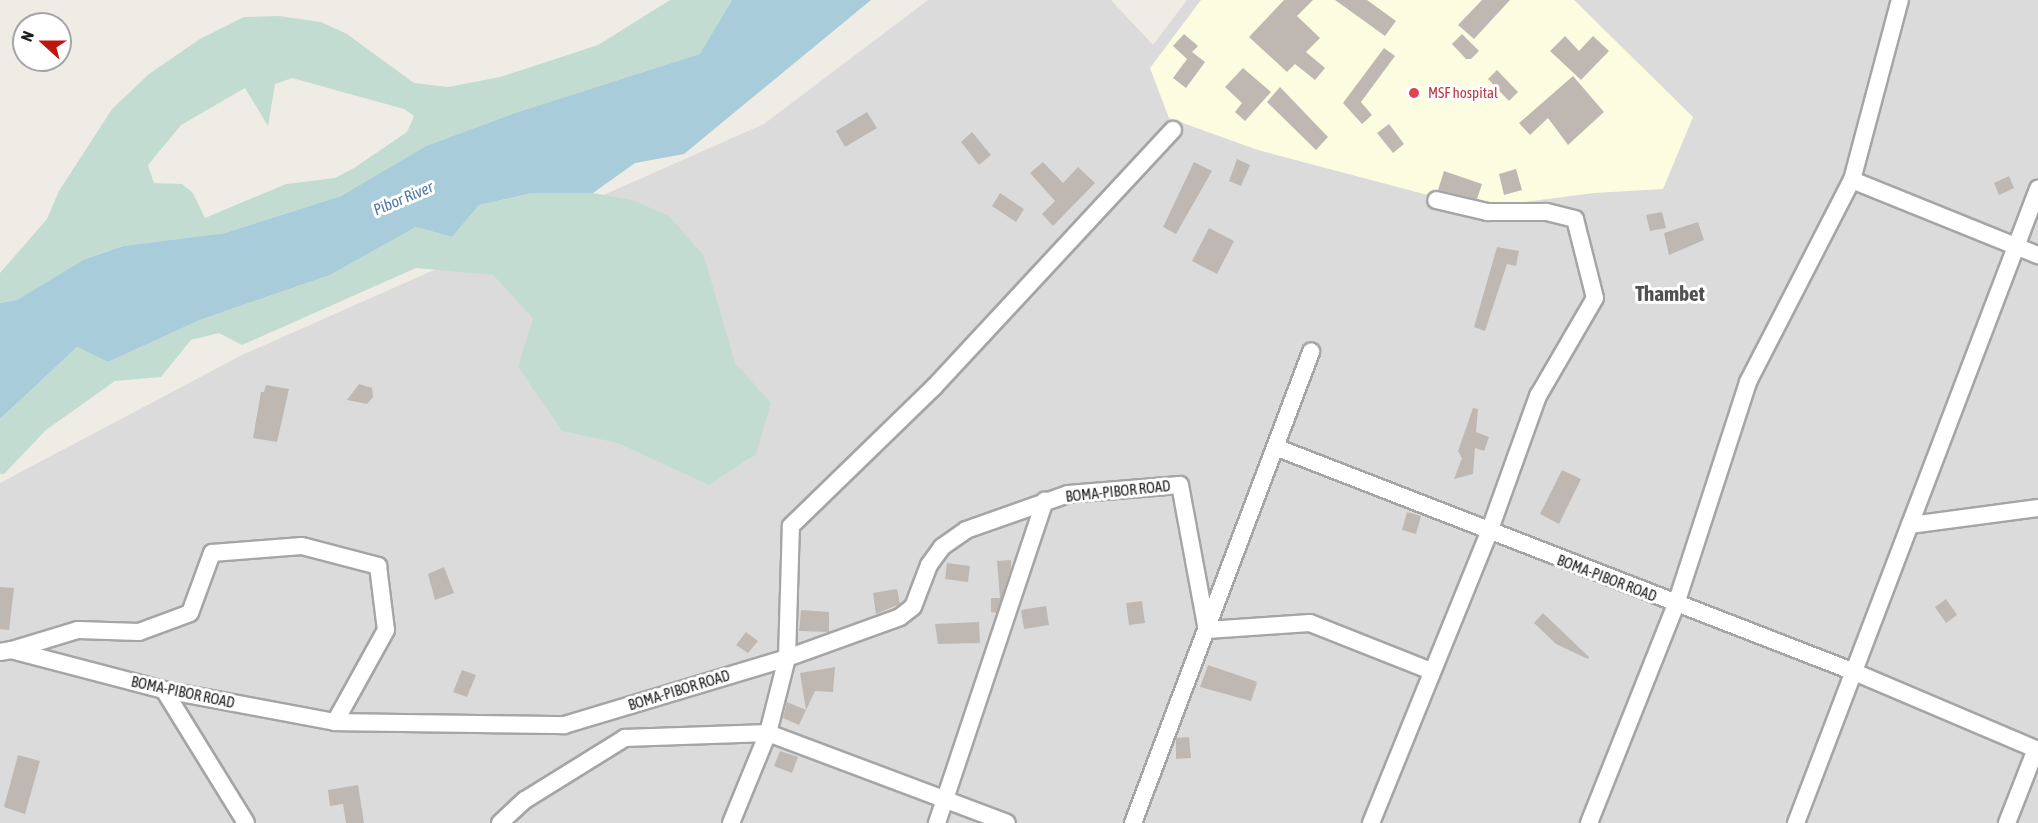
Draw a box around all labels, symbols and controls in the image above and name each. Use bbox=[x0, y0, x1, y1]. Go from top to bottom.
north arrow bbox=[12, 12, 72, 72]
text: N bbox=[17, 29, 37, 44]
marker: MSF hospital bbox=[1405, 84, 1423, 102]
place label: MSF hospital bbox=[1428, 84, 1498, 102]
water label: Pibor River bbox=[370, 177, 436, 219]
district label: Thambet bbox=[1635, 280, 1705, 306]
street label: BOMA-PIBOR ROAD bbox=[1065, 477, 1171, 505]
street label: BOMA-PIBOR ROAD bbox=[1555, 551, 1659, 605]
street label: BOMA-PIBOR ROAD bbox=[626, 666, 732, 714]
street label: BOMA-PIBOR ROAD bbox=[130, 672, 236, 712]

